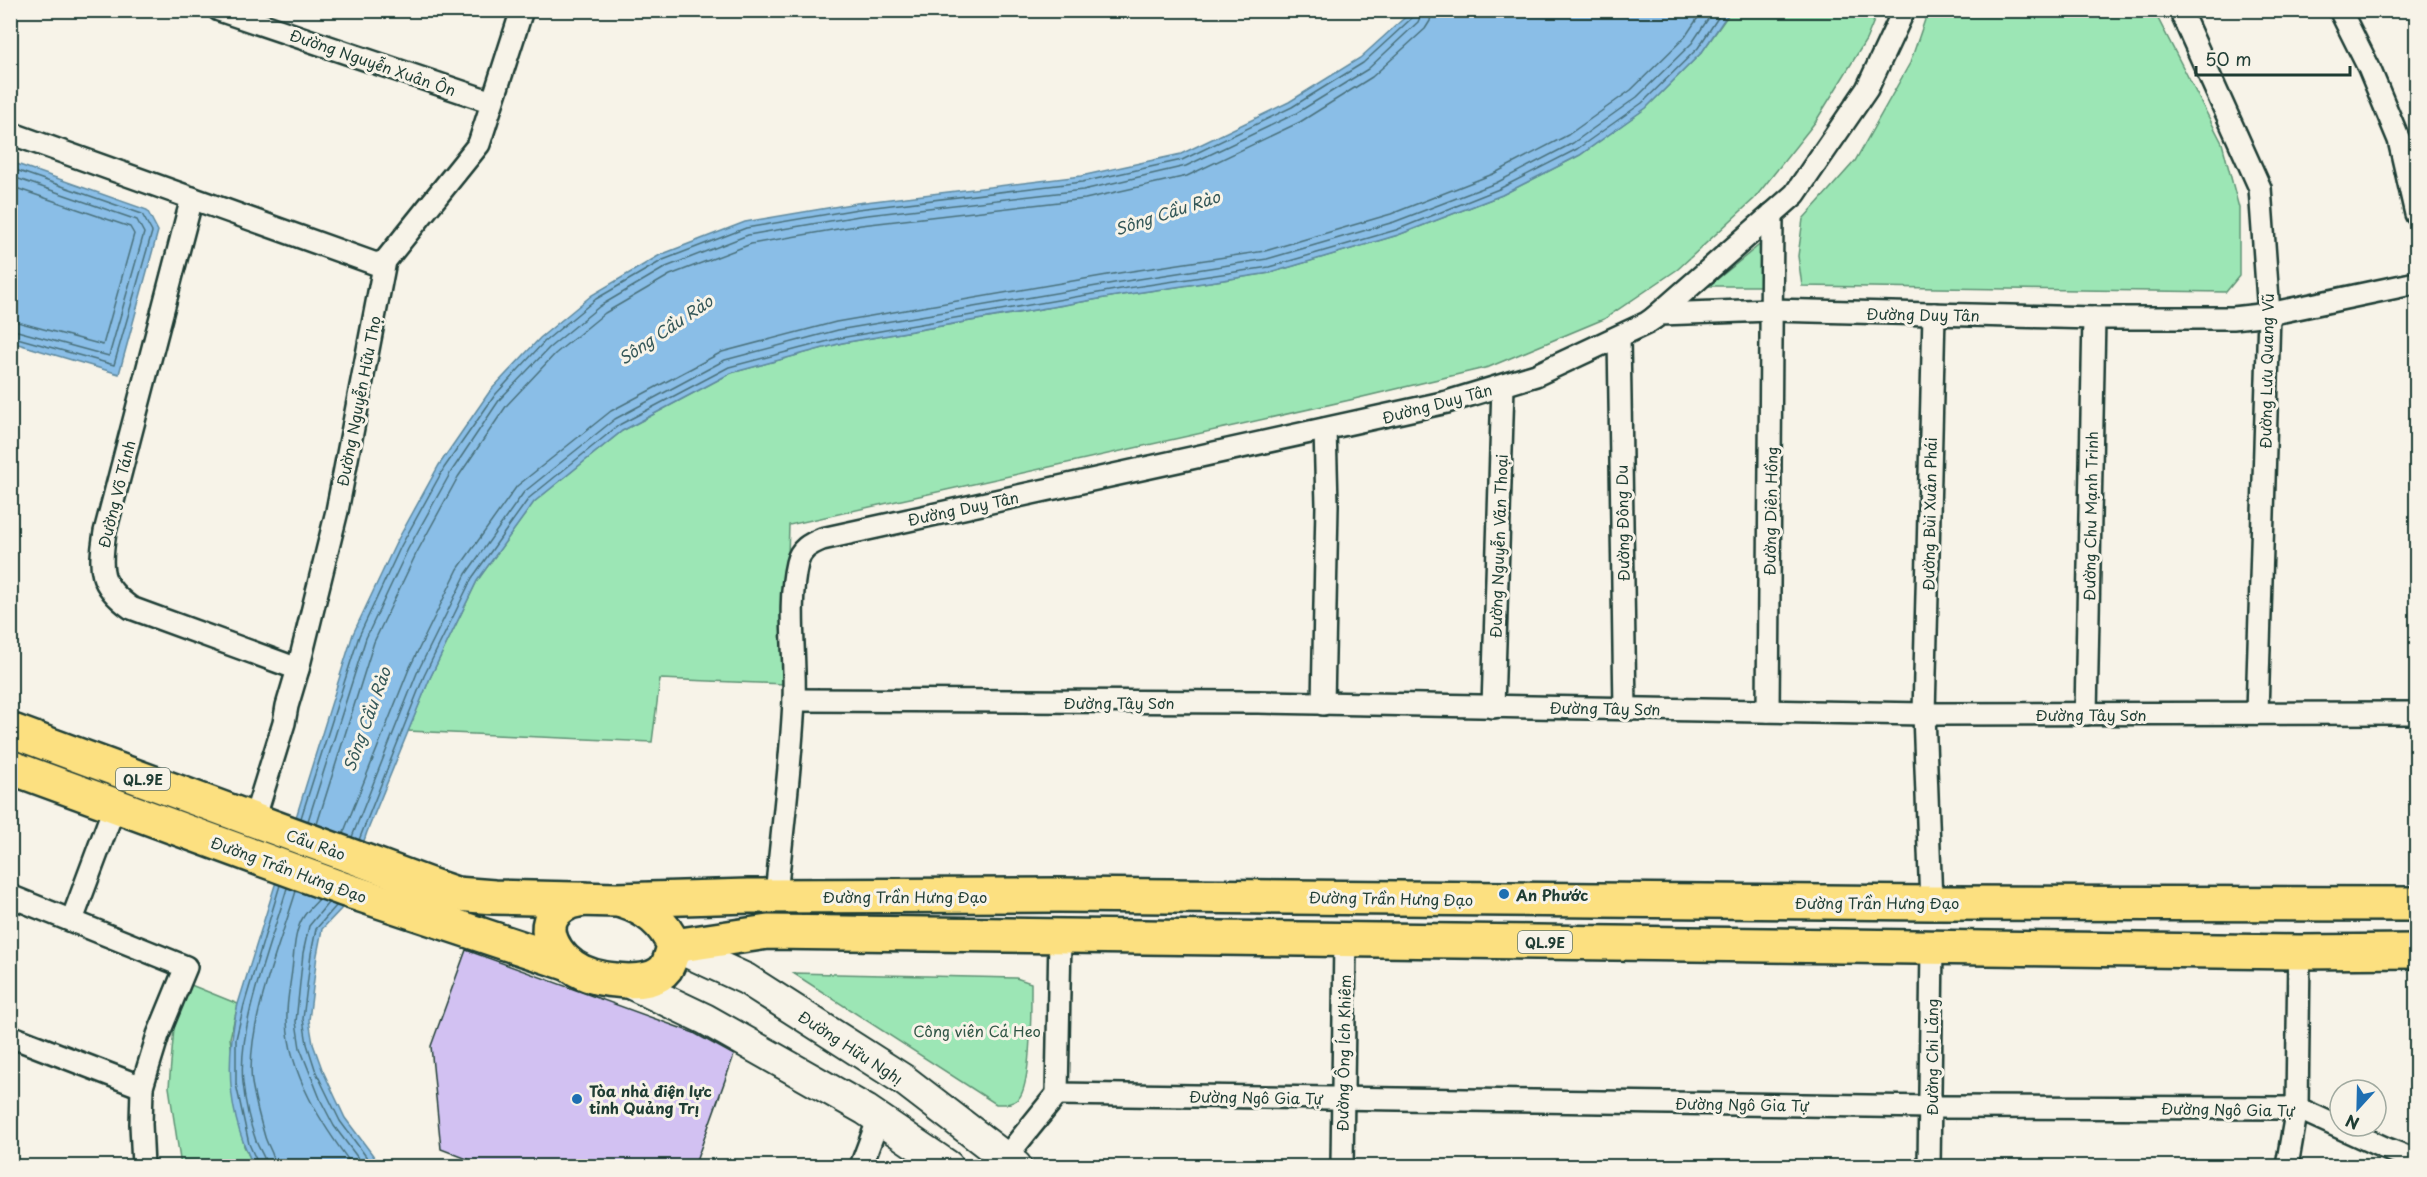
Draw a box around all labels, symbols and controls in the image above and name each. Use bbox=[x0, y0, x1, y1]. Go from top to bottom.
street label: Đường Nguyễn Xuân Ôn bbox=[287, 23, 459, 101]
scale bar bbox=[2196, 39, 2350, 77]
text: 50 m bbox=[2205, 45, 2252, 72]
water label: Sông Cầu Rào bbox=[1111, 183, 1224, 240]
water label: Sông Cầu Rào bbox=[613, 288, 718, 369]
street label: Đường Lưu Quang Vũ bbox=[2253, 293, 2279, 449]
street label: Đường Duy Tân bbox=[1866, 302, 1980, 326]
street label: Đường Nguyễn Hữu Thọ bbox=[330, 314, 386, 488]
street label: Đường Duy Tân bbox=[1379, 377, 1495, 429]
street label: Đường Chu Mạnh Trinh bbox=[2077, 431, 2103, 601]
street label: Đường Bùi Xuân Phái bbox=[1916, 437, 1942, 591]
street label: Đường Võ Tánh bbox=[92, 438, 140, 550]
street label: Đường Diên Hồng bbox=[1757, 446, 1783, 576]
street label: Đường Nguyễn Văn Thoại bbox=[1483, 454, 1513, 638]
street label: Đường Đông Du bbox=[1609, 465, 1635, 581]
street label: Đường Duy Tân bbox=[905, 485, 1021, 531]
water label: Sông Cầu Rào bbox=[336, 663, 396, 774]
street label: Đường Tây Sơn bbox=[1064, 691, 1174, 714]
street label: Đường Tây Sơn bbox=[1549, 696, 1661, 720]
street label: Đường Tây Sơn bbox=[2036, 703, 2146, 726]
road number: QL.9E bbox=[116, 768, 170, 790]
street label: Cầu Rào bbox=[283, 823, 349, 865]
street label: Đường Trần Hưng Đạo bbox=[208, 830, 370, 908]
place label: An Phước bbox=[1515, 883, 1588, 906]
street label: Đường Trần Hưng Đạo bbox=[823, 885, 987, 908]
street label: Đường Trần Hưng Đạo bbox=[1309, 885, 1473, 911]
marker: An Phước bbox=[1497, 887, 1511, 901]
street label: Đường Trần Hưng Đạo bbox=[1795, 891, 1959, 914]
road number: QL.9E bbox=[1518, 931, 1572, 953]
street label: Đường Ông Ích Khiêm bbox=[1330, 974, 1356, 1132]
street label: Đường Chi Lăng bbox=[1920, 999, 1943, 1116]
street label: Đường Hữu Nghị bbox=[794, 1004, 908, 1090]
park label: Công viên Cá Heo bbox=[913, 1019, 1041, 1042]
north arrow bbox=[2328, 1078, 2388, 1138]
place label: Tòa nhà điện lực tỉnh Quảng Trị bbox=[589, 1079, 712, 1119]
street label: Đường Ngô Gia Tự bbox=[1189, 1084, 1324, 1110]
street label: Đường Ngô Gia Tự bbox=[1675, 1091, 1810, 1117]
marker: Tòa nhà điện lực tỉnh Quảng Trị bbox=[570, 1092, 584, 1106]
street label: Đường Ngô Gia Tự bbox=[2161, 1096, 2296, 1122]
text: N bbox=[2342, 1109, 2362, 1136]

